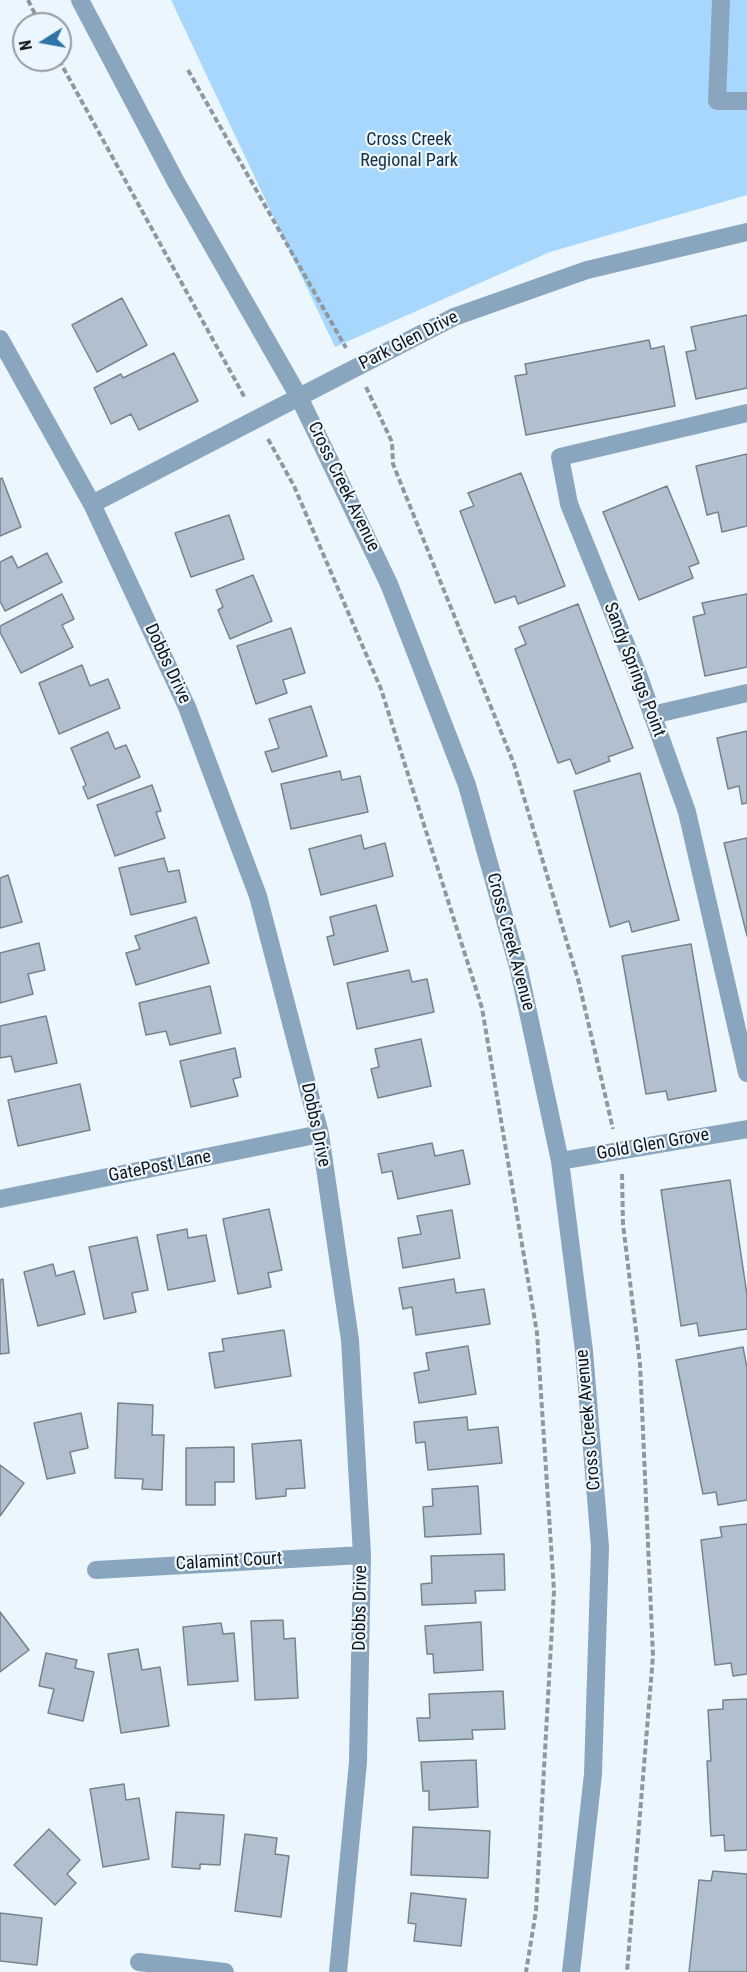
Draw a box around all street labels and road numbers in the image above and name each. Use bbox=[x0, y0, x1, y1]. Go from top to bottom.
street label: Park Glen Drive bbox=[356, 307, 462, 375]
street label: Cross Creek Avenue bbox=[302, 419, 384, 555]
street label: Sandy Springs Point bbox=[598, 600, 670, 740]
street label: Dobbs Drive bbox=[139, 621, 195, 707]
street label: Cross Creek Avenue bbox=[481, 871, 539, 1013]
street label: Dobbs Drive bbox=[296, 1081, 334, 1169]
street label: Gold Glen Grove bbox=[595, 1124, 711, 1166]
street label: GatePost Lane bbox=[107, 1146, 213, 1188]
street label: Cross Creek Avenue bbox=[572, 1349, 606, 1491]
street label: Calamint Court bbox=[175, 1548, 283, 1576]
street label: Dobbs Drive bbox=[349, 1565, 373, 1651]

